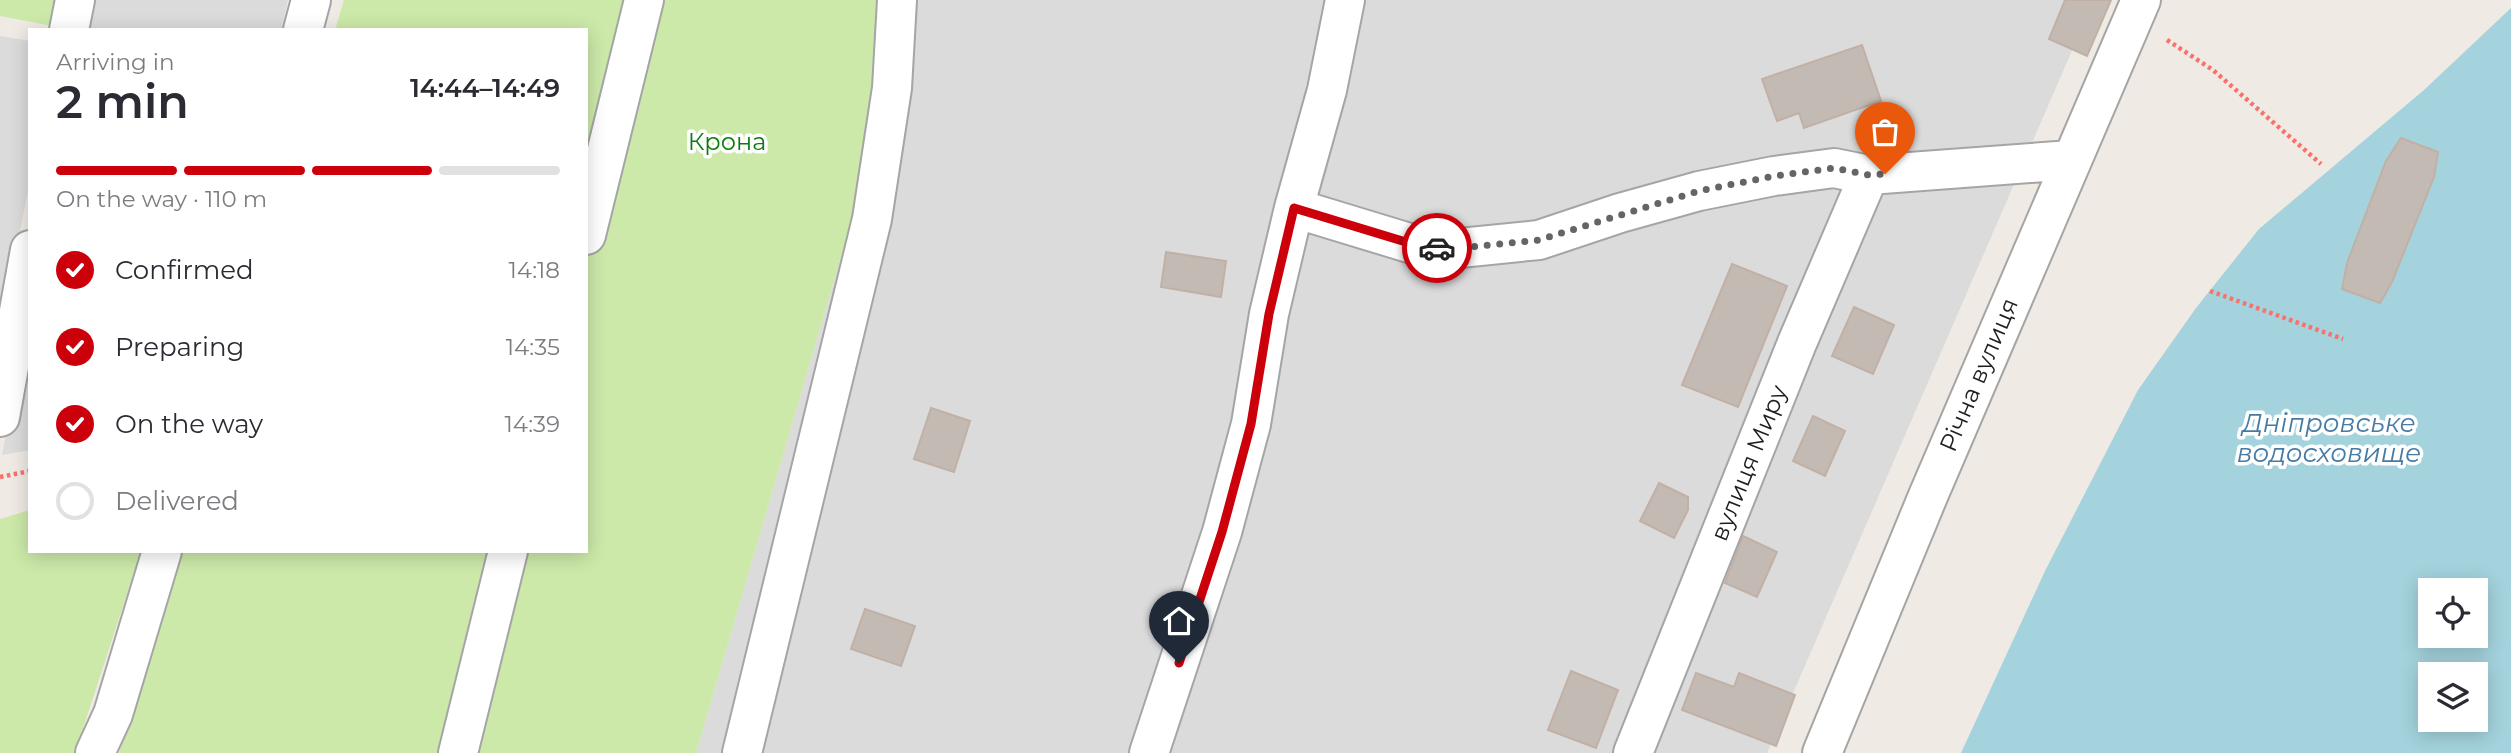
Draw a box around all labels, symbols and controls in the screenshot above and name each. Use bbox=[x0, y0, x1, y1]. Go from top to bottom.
text: Arriving in bbox=[56, 48, 175, 76]
text: 14:44–14:49 bbox=[410, 72, 560, 104]
text: 2 min bbox=[56, 73, 189, 130]
pin bbox=[1855, 102, 1915, 174]
icon: bag bbox=[1866, 113, 1904, 151]
park label: Крона bbox=[688, 127, 766, 156]
text: On the way · 110 m bbox=[56, 185, 267, 213]
courier bbox=[1402, 213, 1472, 283]
icon: car bbox=[1418, 229, 1456, 267]
icon: check bbox=[56, 251, 94, 289]
text: Confirmed bbox=[115, 254, 254, 286]
text: 14:18 bbox=[508, 256, 560, 284]
street label: Річна вулиця bbox=[1933, 294, 2024, 456]
icon: check bbox=[56, 328, 94, 366]
text: Preparing bbox=[115, 331, 244, 363]
text: 14:35 bbox=[506, 333, 560, 361]
street label: вулиця Миру bbox=[1704, 380, 1793, 545]
icon: check bbox=[56, 405, 94, 443]
water label: Дніпровське водосховище bbox=[2237, 407, 2421, 469]
text: On the way bbox=[115, 408, 263, 440]
text: 14:39 bbox=[504, 410, 560, 438]
text: Delivered bbox=[115, 485, 239, 517]
map controls bbox=[2418, 578, 2488, 732]
button: locate bbox=[2418, 578, 2488, 648]
pin bbox=[1149, 591, 1209, 663]
icon: home bbox=[1160, 602, 1198, 640]
button: layers bbox=[2418, 662, 2488, 732]

